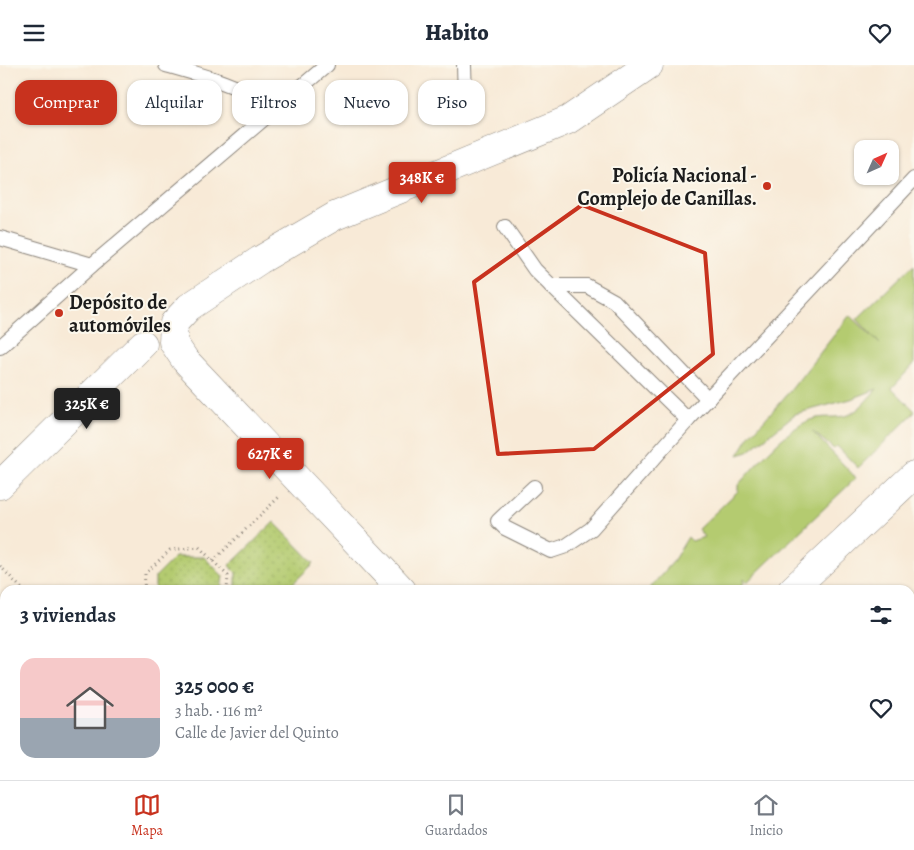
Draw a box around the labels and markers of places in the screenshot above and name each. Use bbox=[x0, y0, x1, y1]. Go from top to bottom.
pin: 348K € bbox=[381, 161, 463, 204]
place label: Policía Nacional - Complejo de Canillas. bbox=[577, 162, 757, 212]
marker: Policía Nacional - Complejo de Canillas. bbox=[761, 180, 773, 192]
place label: Depósito de automóviles bbox=[69, 289, 171, 339]
marker: Depósito de automóviles bbox=[53, 307, 65, 319]
pin: 325K € bbox=[46, 387, 128, 430]
pin: 627K € bbox=[229, 437, 311, 480]

